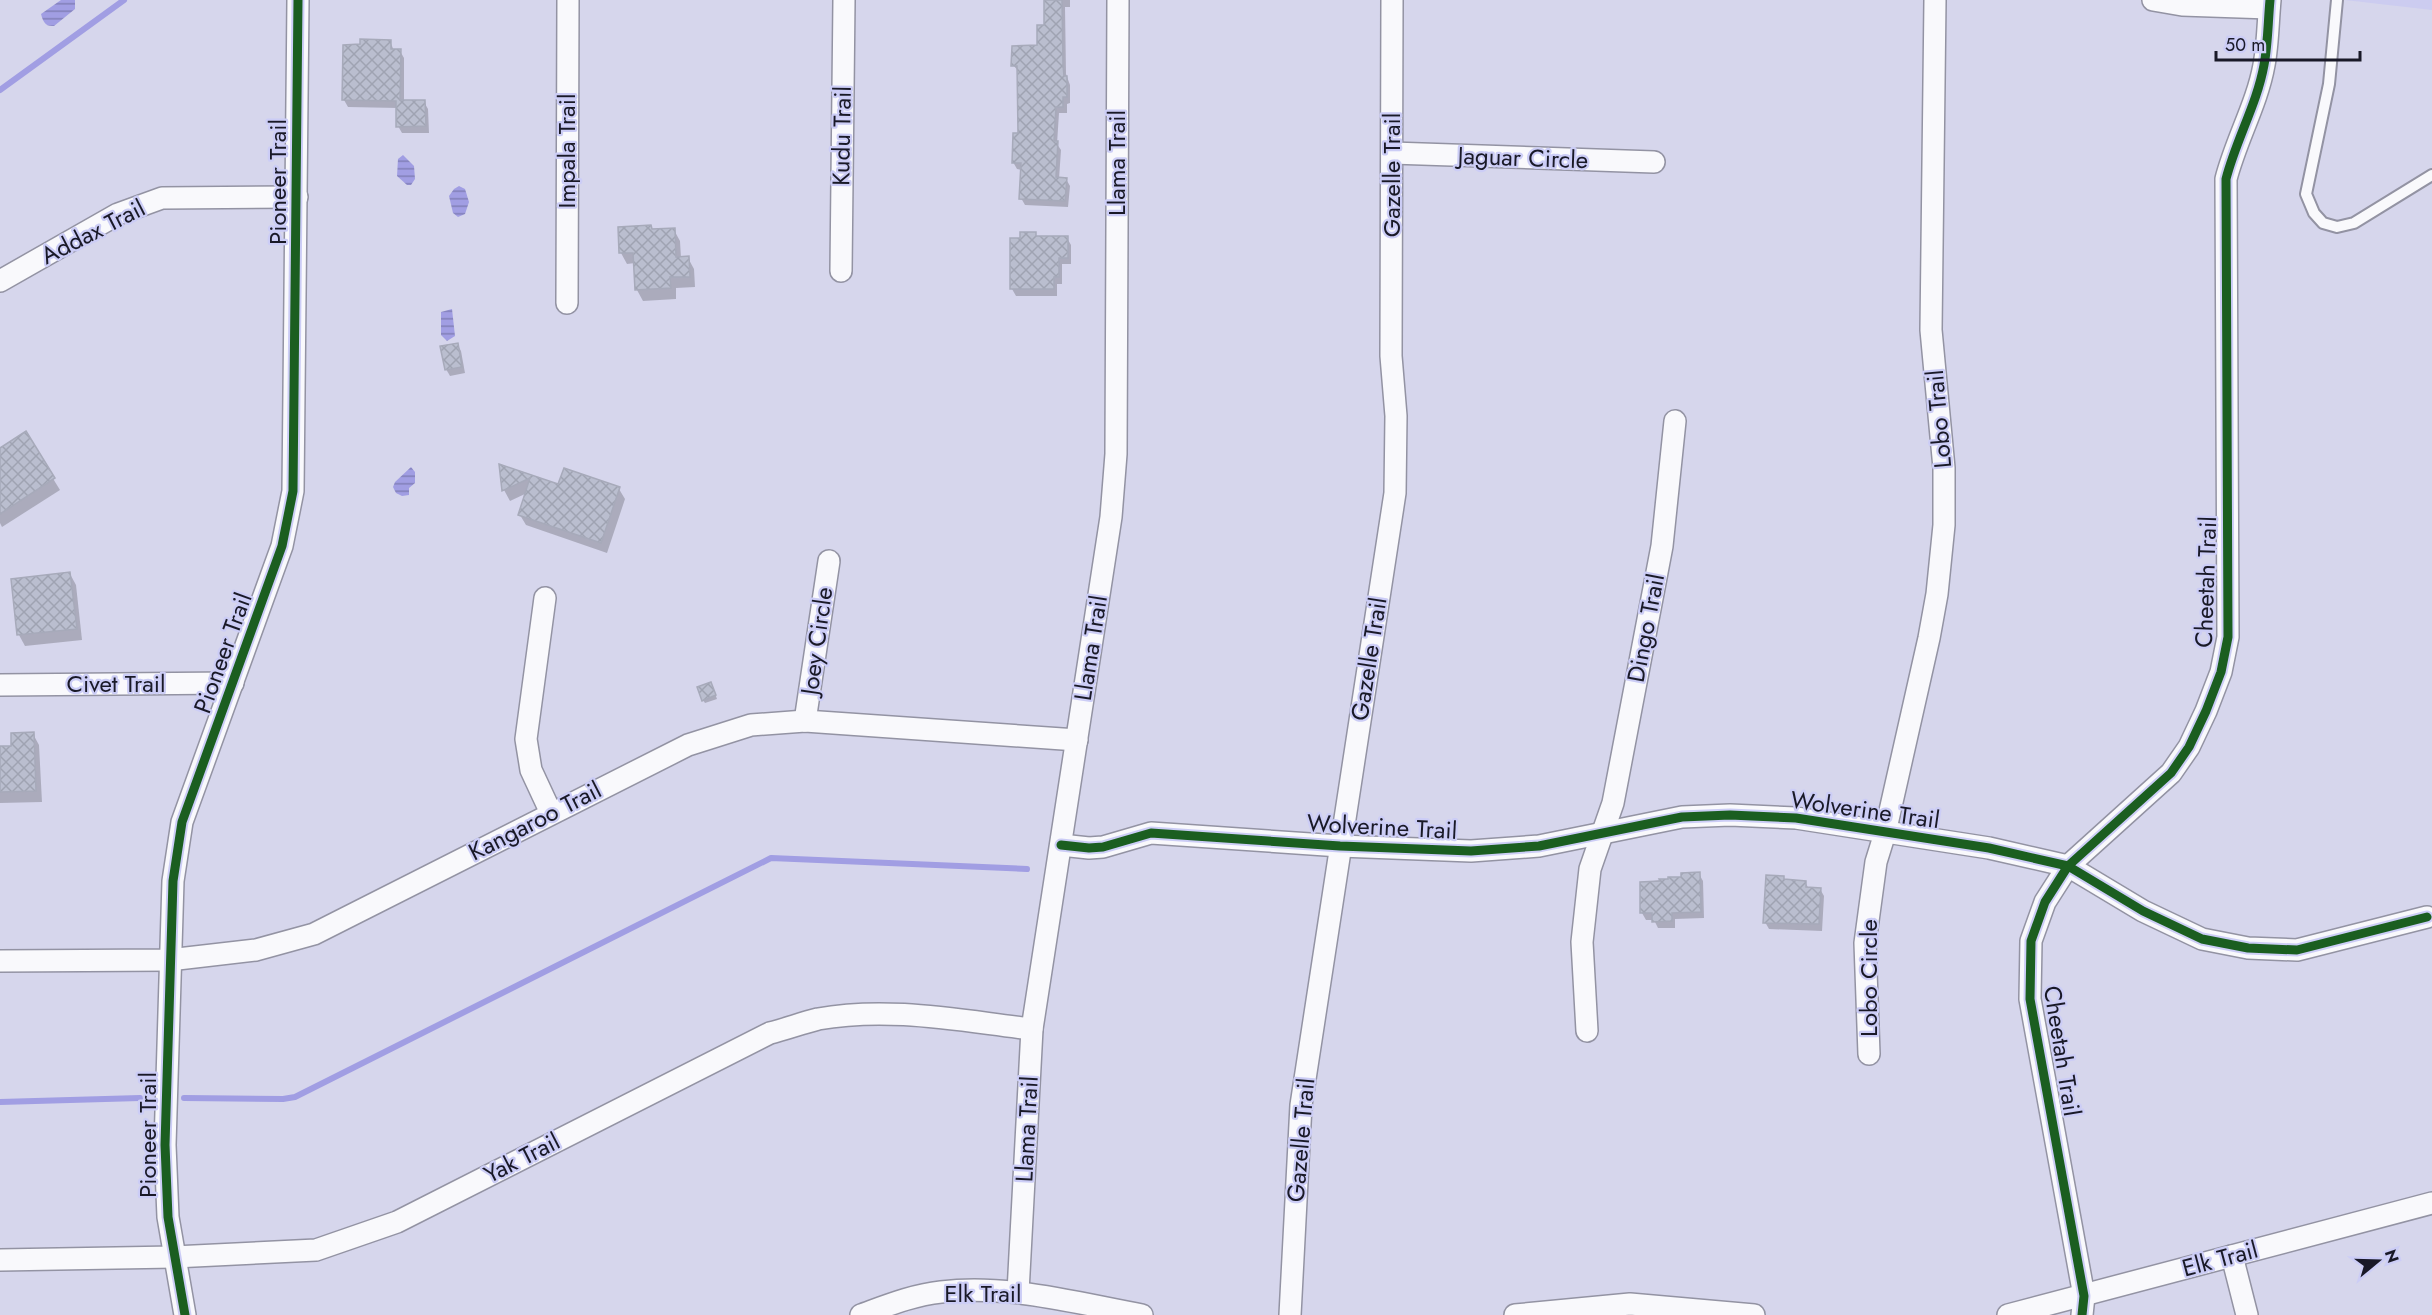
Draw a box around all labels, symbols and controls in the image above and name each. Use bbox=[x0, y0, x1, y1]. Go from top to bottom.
scale bar bbox=[2216, 24, 2360, 62]
text: 50 m bbox=[2225, 32, 2265, 58]
street label: Kudu Trail bbox=[823, 86, 860, 186]
street label: Impala Trail bbox=[549, 94, 584, 208]
street label: Llama Trail bbox=[1099, 110, 1134, 216]
street label: Gazelle Trail bbox=[1374, 113, 1409, 237]
street label: Pioneer Trail bbox=[260, 119, 295, 245]
street label: Jaguar Circle bbox=[1454, 138, 1589, 177]
street label: Addax Trail bbox=[35, 190, 151, 273]
street label: Lobo Trail bbox=[1917, 368, 1960, 470]
street label: Cheetah Trail bbox=[2186, 516, 2225, 648]
street label: Dingo Trail bbox=[1618, 571, 1673, 685]
street label: Joey Circle bbox=[791, 585, 841, 700]
street label: Pioneer Trail bbox=[185, 588, 261, 718]
street label: Llama Trail bbox=[1065, 593, 1116, 703]
street label: Gazelle Trail bbox=[1341, 595, 1396, 723]
street label: Civet Trail bbox=[67, 666, 165, 701]
street label: Kangaroo Trail bbox=[462, 772, 607, 869]
street label: Wolverine Trail bbox=[1788, 782, 1942, 837]
street label: Wolverine Trail bbox=[1306, 805, 1458, 848]
street label: Lobo Circle bbox=[1851, 919, 1886, 1037]
street label: Cheetah Trail bbox=[2035, 983, 2090, 1119]
street label: Pioneer Trail bbox=[130, 1072, 165, 1198]
street label: Llama Trail bbox=[1006, 1075, 1047, 1183]
street label: Gazelle Trail bbox=[1278, 1076, 1323, 1204]
street label: Yak Trail bbox=[478, 1124, 566, 1192]
north arrow bbox=[2348, 1231, 2408, 1291]
street label: Elk Trail bbox=[2178, 1232, 2262, 1285]
text: N bbox=[2379, 1247, 2405, 1266]
street label: Elk Trail bbox=[944, 1276, 1022, 1311]

